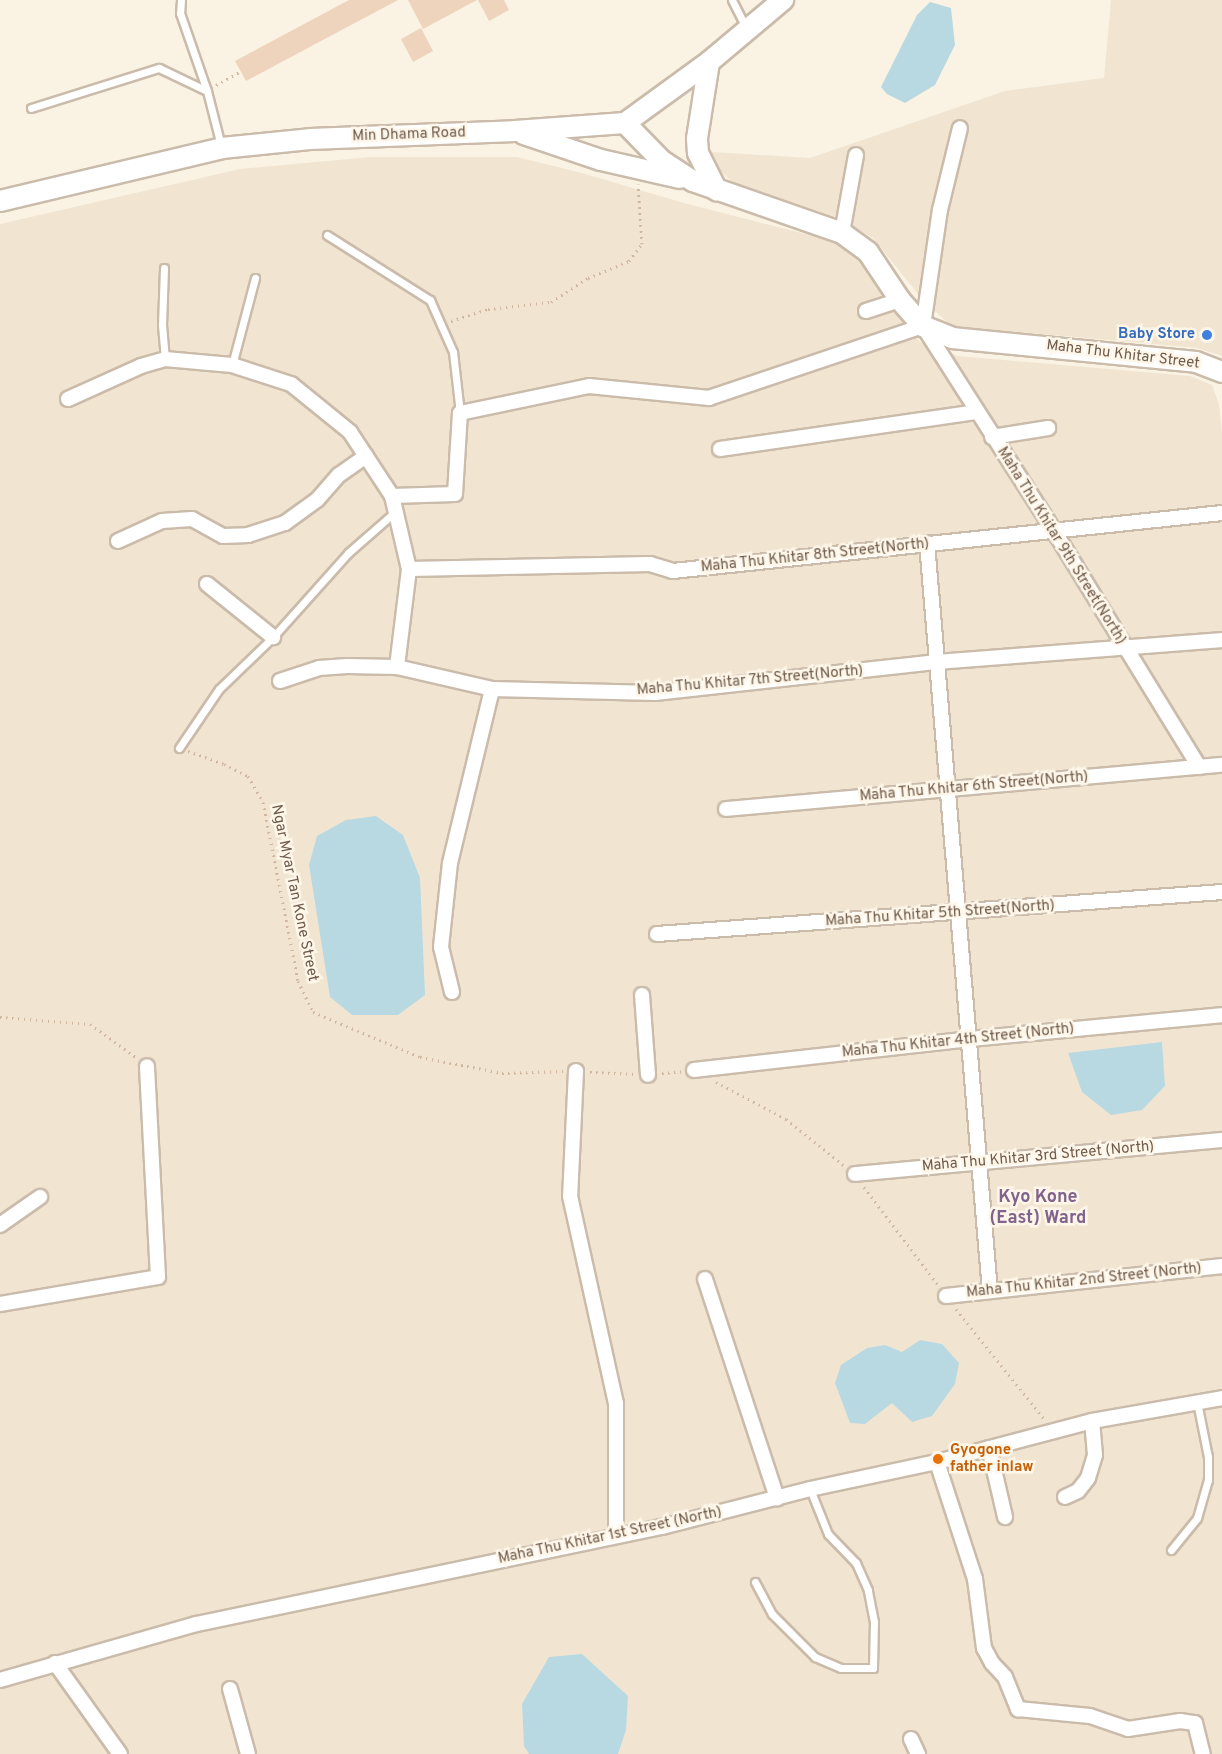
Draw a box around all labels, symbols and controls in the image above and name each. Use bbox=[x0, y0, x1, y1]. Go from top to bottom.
street label: Min Dhama Road bbox=[352, 124, 466, 146]
place label: Baby Store bbox=[1118, 326, 1195, 344]
marker: Baby Store bbox=[1200, 328, 1214, 342]
street label: Maha Thu Khitar Street bbox=[1045, 337, 1201, 373]
street label: Maha Thu Khitar 9th Street(North) bbox=[992, 444, 1130, 648]
street label: Maha Thu Khitar 8th Street(North) bbox=[700, 535, 930, 577]
street label: Maha Thu Khitar 7th Street(North) bbox=[635, 662, 865, 700]
street label: Maha Thu Khitar 6th Street(North) bbox=[859, 768, 1089, 806]
street label: Ngar Myar Tan Kone Street bbox=[266, 803, 322, 983]
street label: Maha Thu Khitar 5th Street(North) bbox=[824, 897, 1056, 931]
street label: Maha Thu Khitar 4th Street (North) bbox=[841, 1020, 1075, 1062]
street label: Maha Thu Khitar 3rd Street (North) bbox=[921, 1138, 1155, 1176]
district label: Kyo Kone (East) Ward bbox=[990, 1188, 1086, 1230]
street label: Maha Thu Khitar 2nd Street (North) bbox=[965, 1260, 1203, 1302]
place label: Gyogone father inlaw bbox=[950, 1441, 1033, 1476]
marker: Gyogone father inlaw bbox=[931, 1452, 945, 1466]
street label: Maha Thu Khitar 1st Street (North) bbox=[496, 1503, 724, 1569]

